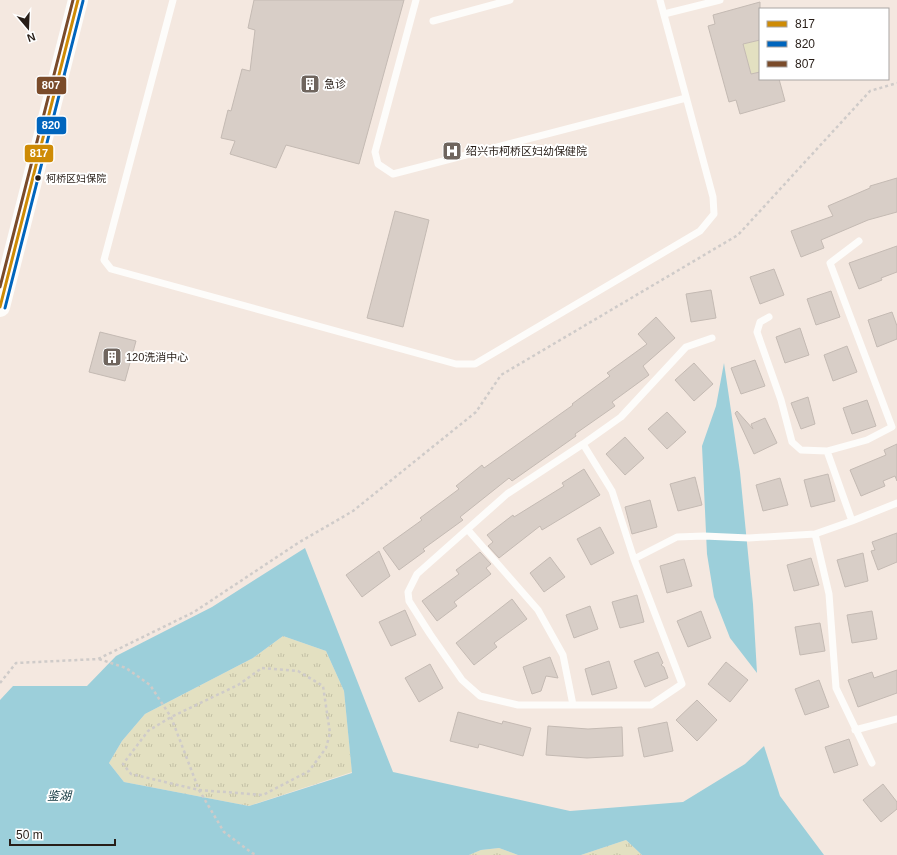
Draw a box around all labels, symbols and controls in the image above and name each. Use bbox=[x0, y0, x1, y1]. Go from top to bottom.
north arrow bbox=[8, 8, 48, 48]
legend bbox=[759, 8, 889, 80]
text: 817 bbox=[795, 17, 815, 31]
text: N bbox=[25, 30, 37, 44]
text: 820 bbox=[795, 37, 815, 51]
text: 807 bbox=[795, 57, 815, 71]
building icon: 急诊 bbox=[299, 73, 321, 95]
line badge: 807 bbox=[36, 76, 67, 95]
place label: 急诊 bbox=[324, 78, 346, 90]
text: 807 bbox=[42, 79, 60, 91]
line badge: 820 bbox=[36, 116, 67, 135]
text: 820 bbox=[42, 119, 60, 131]
hospital icon: 绍兴市柯桥区妇幼保健院 bbox=[441, 140, 463, 162]
line badge: 817 bbox=[24, 144, 54, 163]
place label: 绍兴市柯桥区妇幼保健院 bbox=[466, 145, 587, 157]
text: 817 bbox=[30, 147, 48, 159]
marker: 柯桥区妇保院 bbox=[33, 173, 43, 183]
place label: 柯桥区妇保院 bbox=[46, 173, 106, 184]
building icon: 120洗消中心 bbox=[101, 346, 123, 368]
place label: 120洗消中心 bbox=[126, 351, 188, 363]
water label: 鉴湖 bbox=[47, 789, 73, 803]
scale bar bbox=[10, 821, 115, 847]
text: 50 m bbox=[16, 828, 43, 842]

